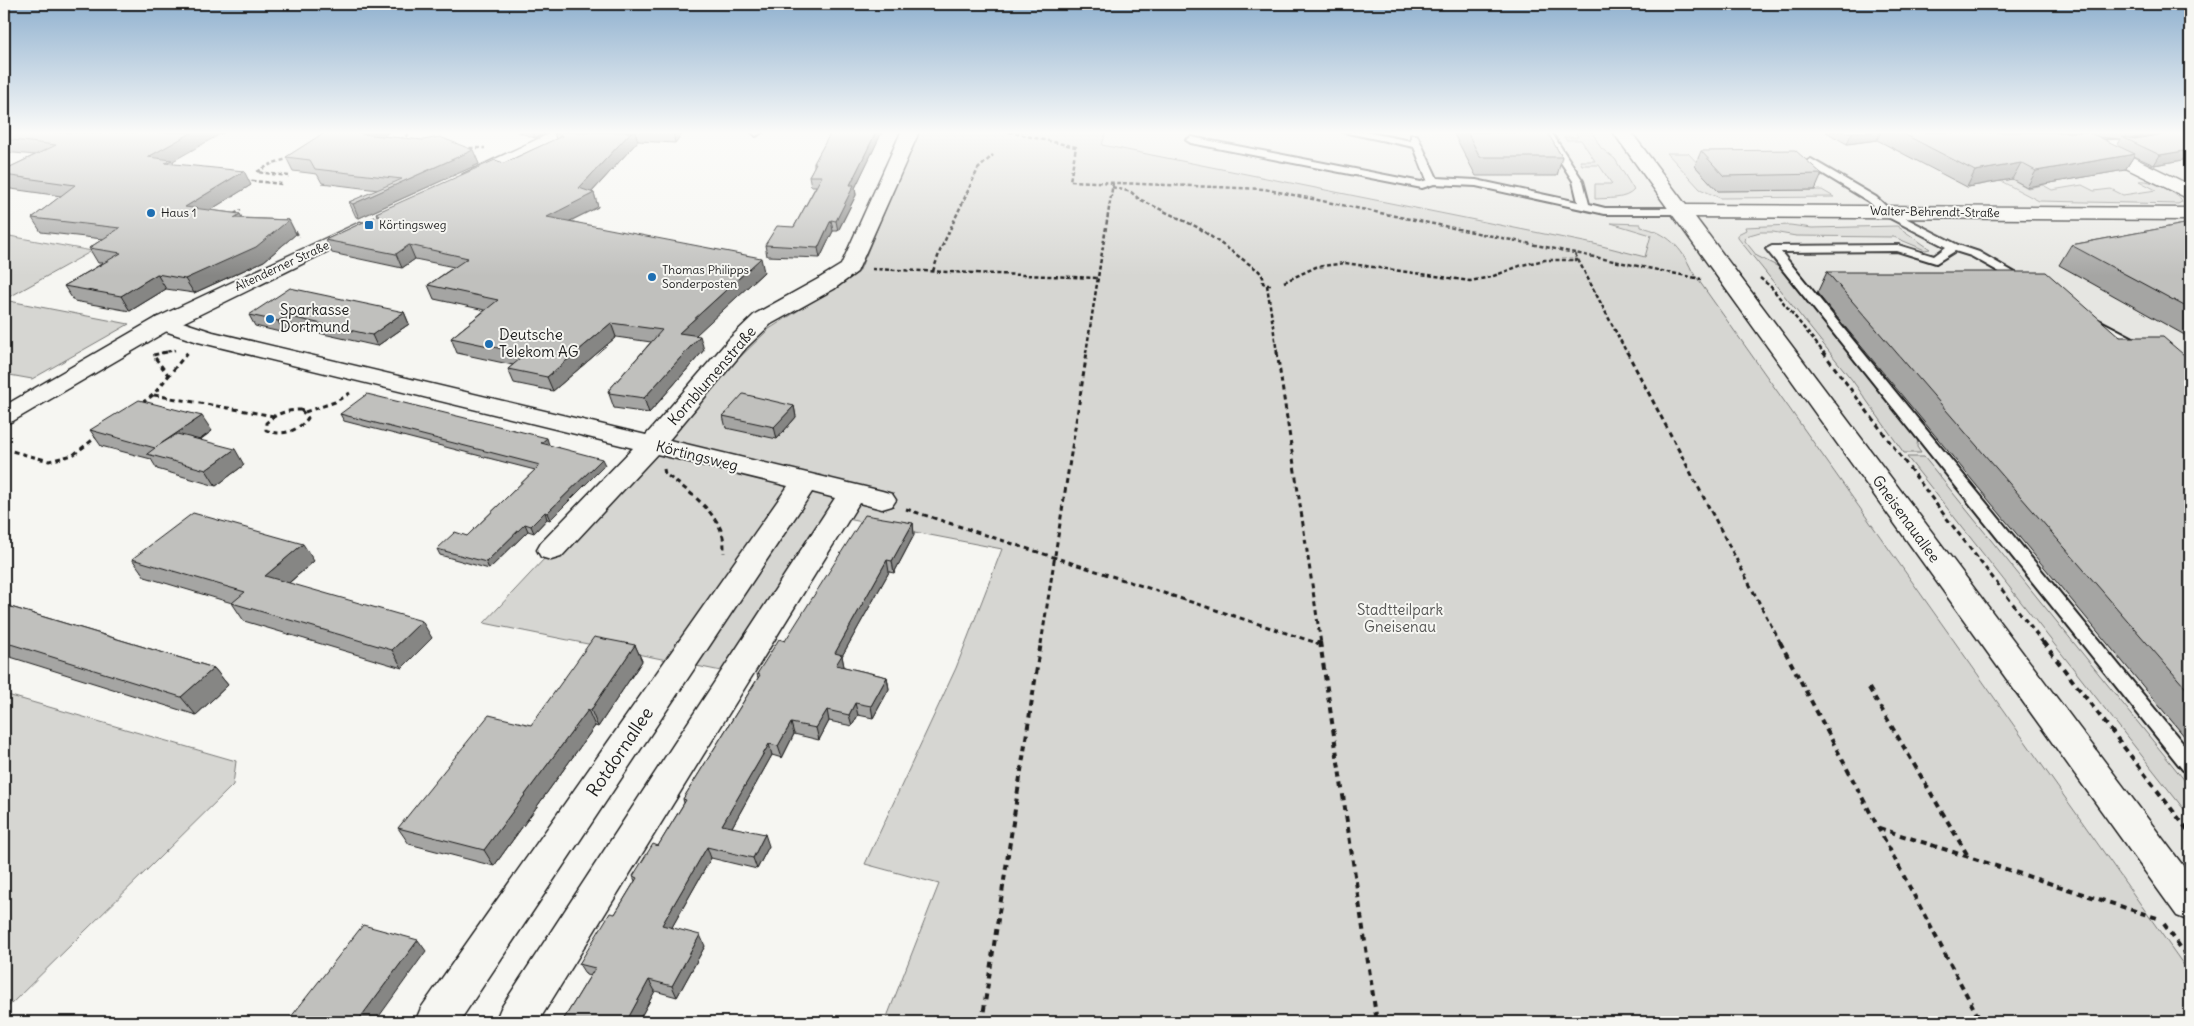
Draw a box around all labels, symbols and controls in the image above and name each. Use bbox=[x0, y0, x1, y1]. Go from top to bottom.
street label: Walter-Behrendt-Straße bbox=[1870, 203, 2000, 220]
place label: Haus 1 bbox=[161, 205, 197, 220]
marker: Haus 1 bbox=[145, 207, 157, 219]
place label: Körtingsweg bbox=[379, 217, 446, 232]
marker: Körtingsweg bbox=[363, 219, 375, 231]
street label: Altenderner Straße bbox=[232, 237, 331, 294]
place label: Thomas Philipps Sonderposten bbox=[662, 262, 749, 291]
marker: Thomas Philipps Sonderposten bbox=[646, 271, 658, 283]
place label: Sparkasse Dortmund bbox=[280, 300, 350, 336]
marker: Sparkasse Dortmund bbox=[264, 313, 276, 325]
street label: Kornblumenstraße bbox=[663, 322, 760, 429]
place label: Deutsche Telekom AG bbox=[499, 325, 579, 361]
marker: Deutsche Telekom AG bbox=[483, 338, 495, 350]
street label: Körtingsweg bbox=[654, 436, 740, 475]
street label: Gneisenauallee bbox=[1868, 471, 1944, 566]
park label: Stadtteilpark Gneisenau bbox=[1357, 600, 1443, 636]
street label: Rotdornallee bbox=[581, 702, 658, 801]

